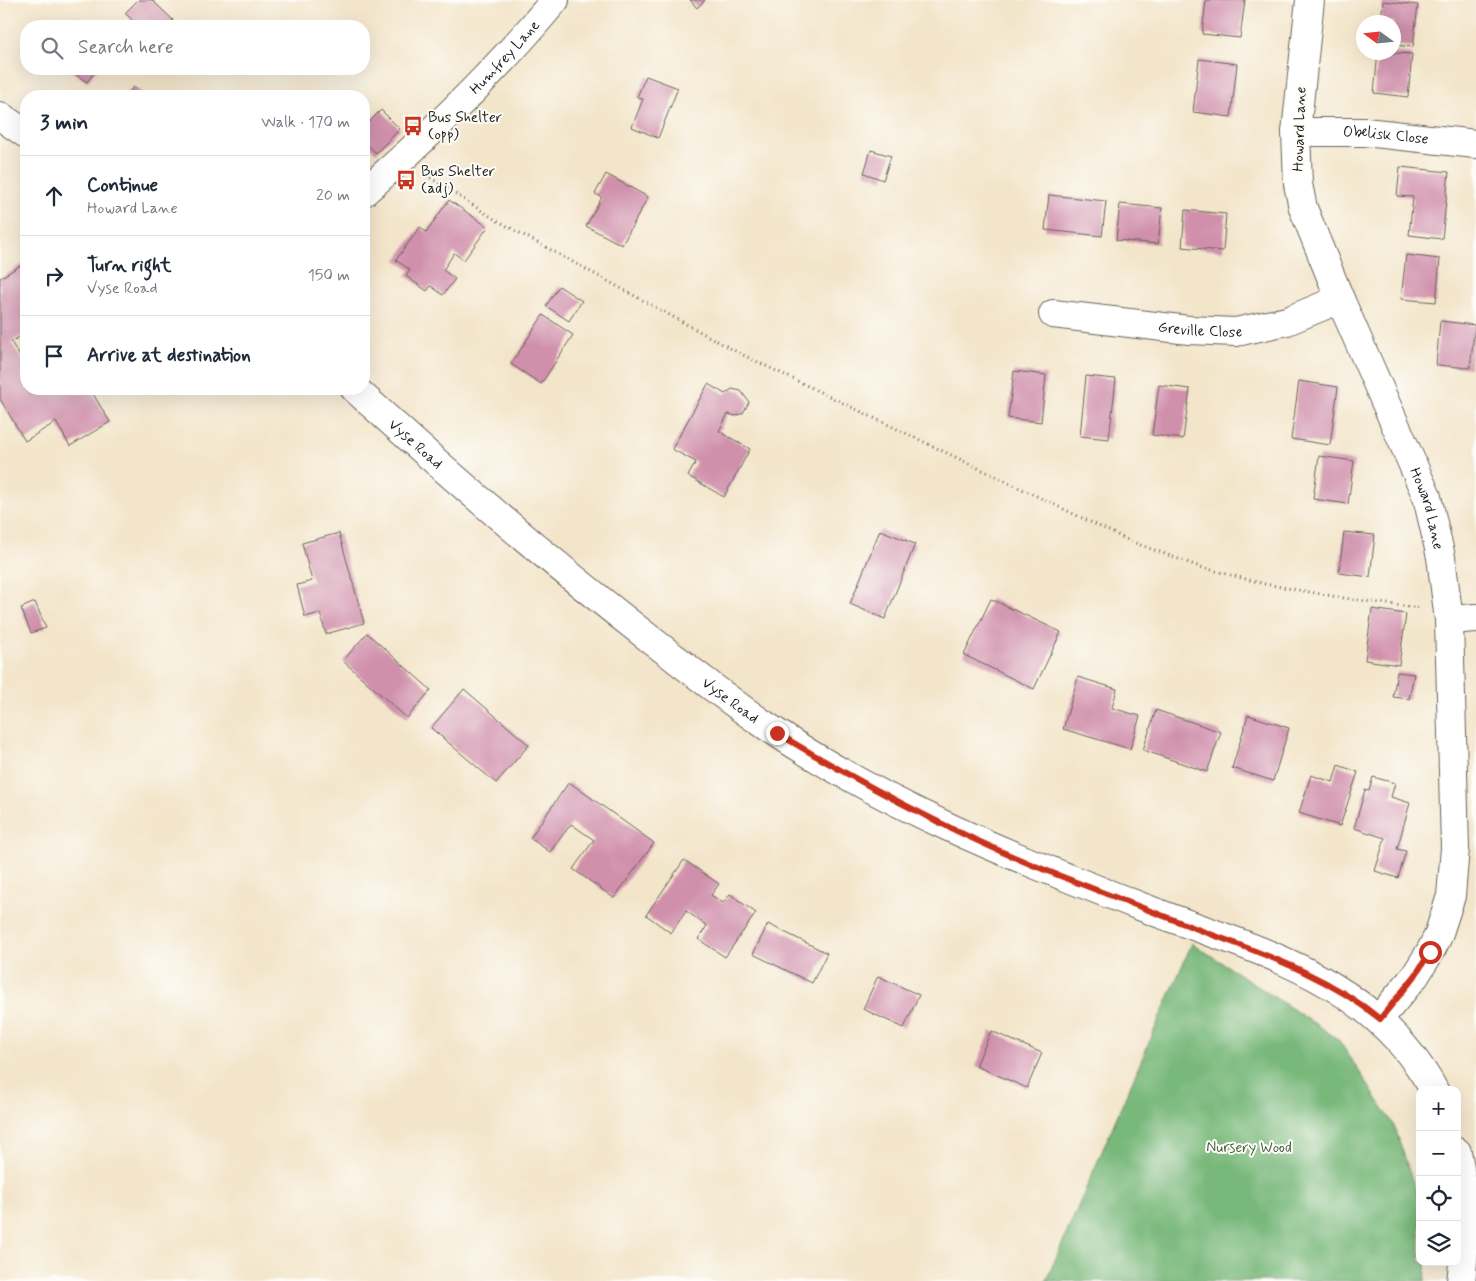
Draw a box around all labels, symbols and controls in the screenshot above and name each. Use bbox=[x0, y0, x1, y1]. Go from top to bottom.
north arrow bbox=[1356, 15, 1401, 60]
street label: Humfrey Lane bbox=[466, 16, 545, 99]
search box bbox=[20, 20, 370, 75]
icon: search bbox=[38, 34, 66, 62]
text: Search here bbox=[78, 35, 174, 60]
street label: Howard Lane bbox=[1289, 86, 1311, 172]
place label: Bus Shelter (opp) bbox=[428, 108, 502, 145]
text: 3 min bbox=[40, 109, 88, 137]
text: Walk · 170 m bbox=[261, 112, 350, 133]
bus stop icon: Bus Shelter (opp) bbox=[402, 115, 424, 137]
street label: Obelisk Close bbox=[1343, 123, 1430, 150]
place label: Bus Shelter (adj) bbox=[421, 162, 495, 199]
bus stop icon: Bus Shelter (adj) bbox=[395, 169, 417, 191]
text: Continue bbox=[87, 173, 158, 198]
icon: ahead bbox=[40, 182, 68, 210]
text: 20 m bbox=[316, 185, 350, 206]
text: Howard Lane bbox=[87, 198, 178, 219]
text: Turn right bbox=[87, 253, 171, 278]
icon: right bbox=[40, 262, 68, 290]
text: 150 m bbox=[308, 265, 350, 286]
text: Vyse Road bbox=[87, 278, 158, 299]
street label: Greville Close bbox=[1157, 317, 1245, 343]
icon: arrive bbox=[40, 342, 68, 370]
text: Arrive at destination bbox=[87, 343, 251, 368]
street label: Vyse Road bbox=[384, 415, 447, 474]
street label: Howard Lane bbox=[1404, 465, 1448, 552]
street label: Vyse Road bbox=[697, 673, 762, 729]
route end bbox=[766, 722, 789, 745]
route start bbox=[1419, 941, 1442, 964]
map controls bbox=[1416, 1086, 1461, 1266]
button: + bbox=[1416, 1086, 1461, 1131]
button: − bbox=[1416, 1131, 1461, 1176]
park label: Nursery Wood bbox=[1206, 1138, 1292, 1158]
button: locate bbox=[1416, 1176, 1461, 1221]
button: layers bbox=[1416, 1221, 1461, 1266]

